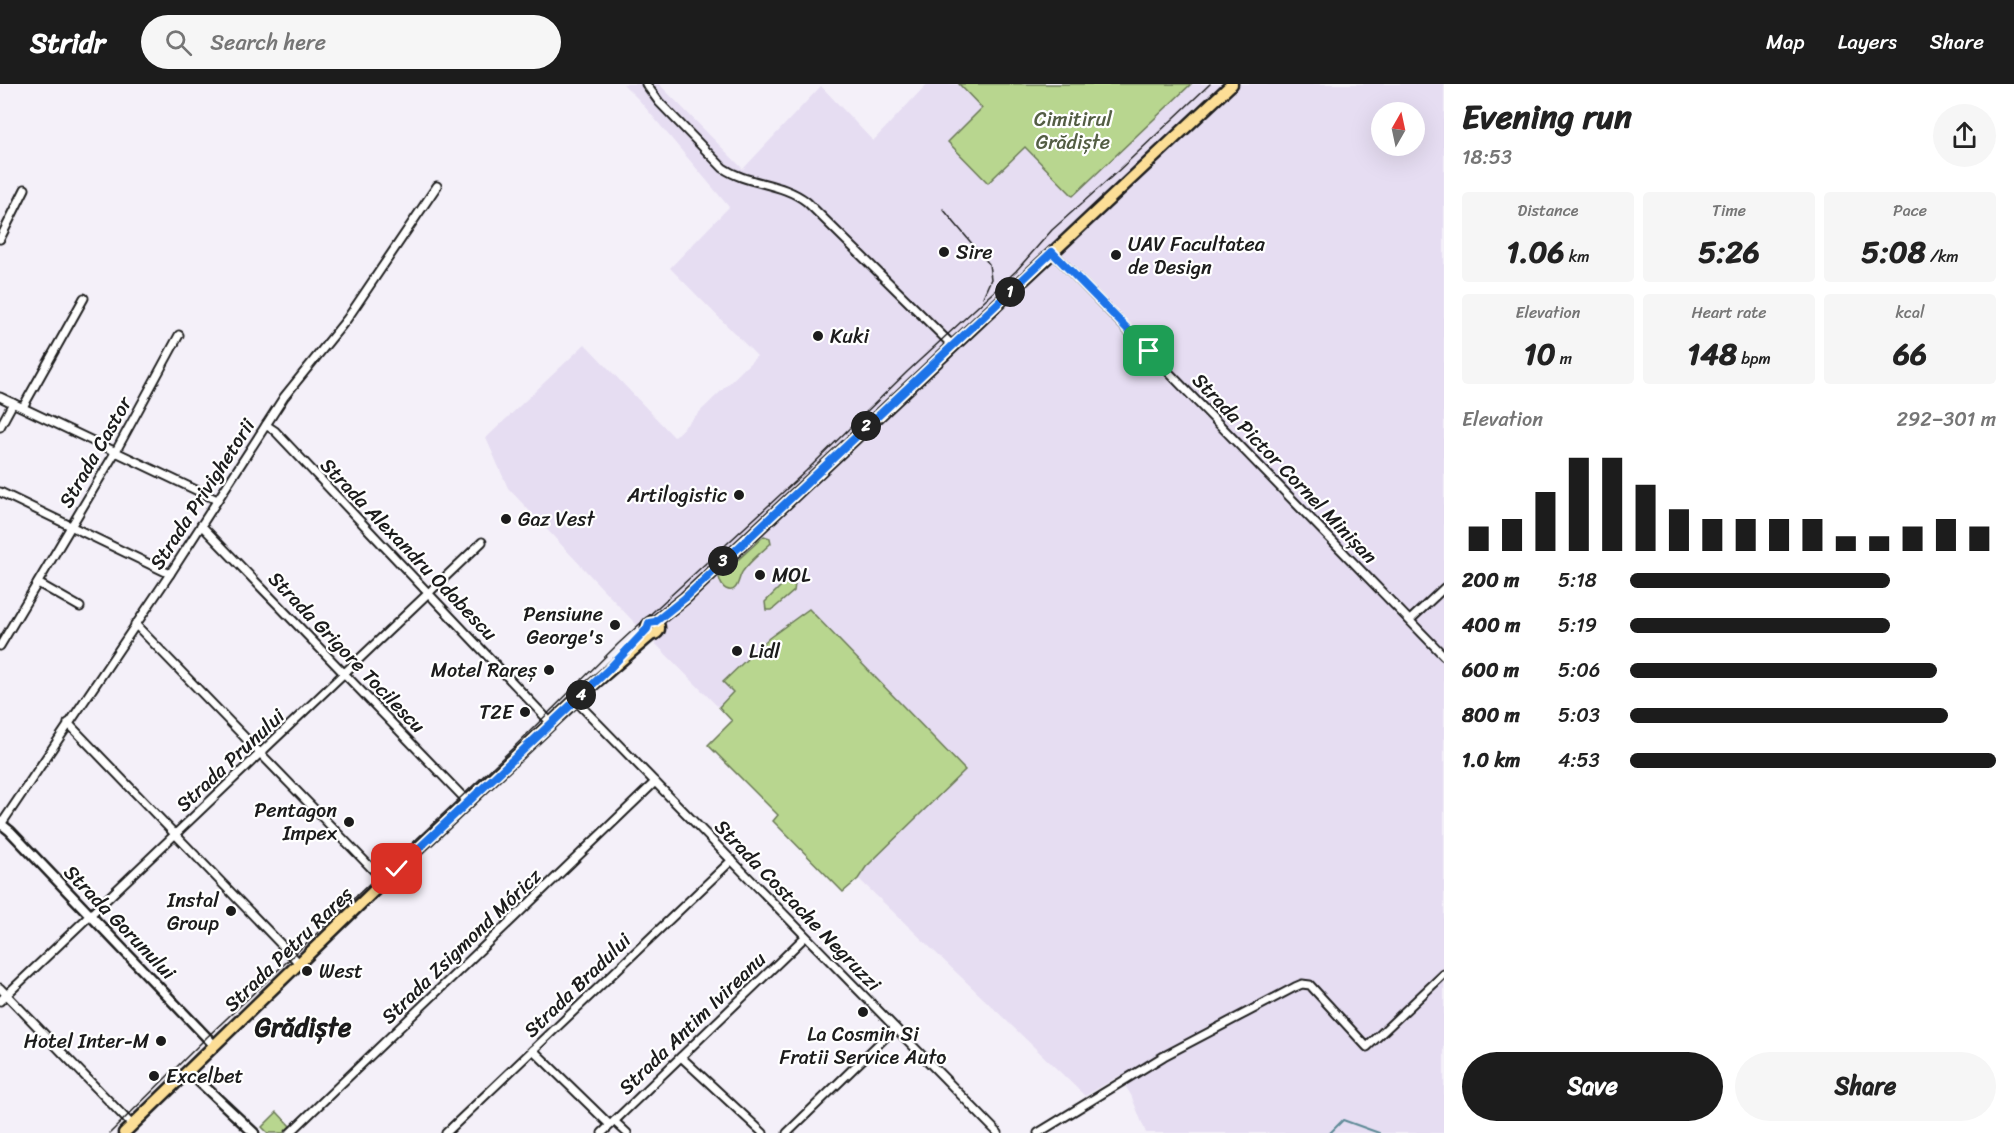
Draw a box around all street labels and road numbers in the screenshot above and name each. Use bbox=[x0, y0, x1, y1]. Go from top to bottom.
street label: Strada Pictor Cornel Minișan bbox=[1183, 364, 1386, 573]
street label: Strada Castor bbox=[49, 389, 142, 515]
street label: Strada Privighetorii bbox=[140, 410, 265, 577]
street label: Strada Alexandru Odobescu bbox=[311, 449, 506, 650]
street label: Strada Grigore Tocilescu bbox=[259, 563, 434, 742]
street label: Strada Prunului bbox=[167, 700, 294, 821]
street label: Strada Costache Negruzzi bbox=[706, 811, 891, 1001]
street label: Strada Gorunului bbox=[55, 856, 185, 990]
street label: Strada Zsigmond Móricz bbox=[373, 860, 550, 1033]
street label: Strada Petru Rareș bbox=[215, 877, 362, 1021]
street label: Strada Bradului bbox=[515, 924, 640, 1046]
street label: Strada Antim Ivireanu bbox=[610, 943, 775, 1104]

